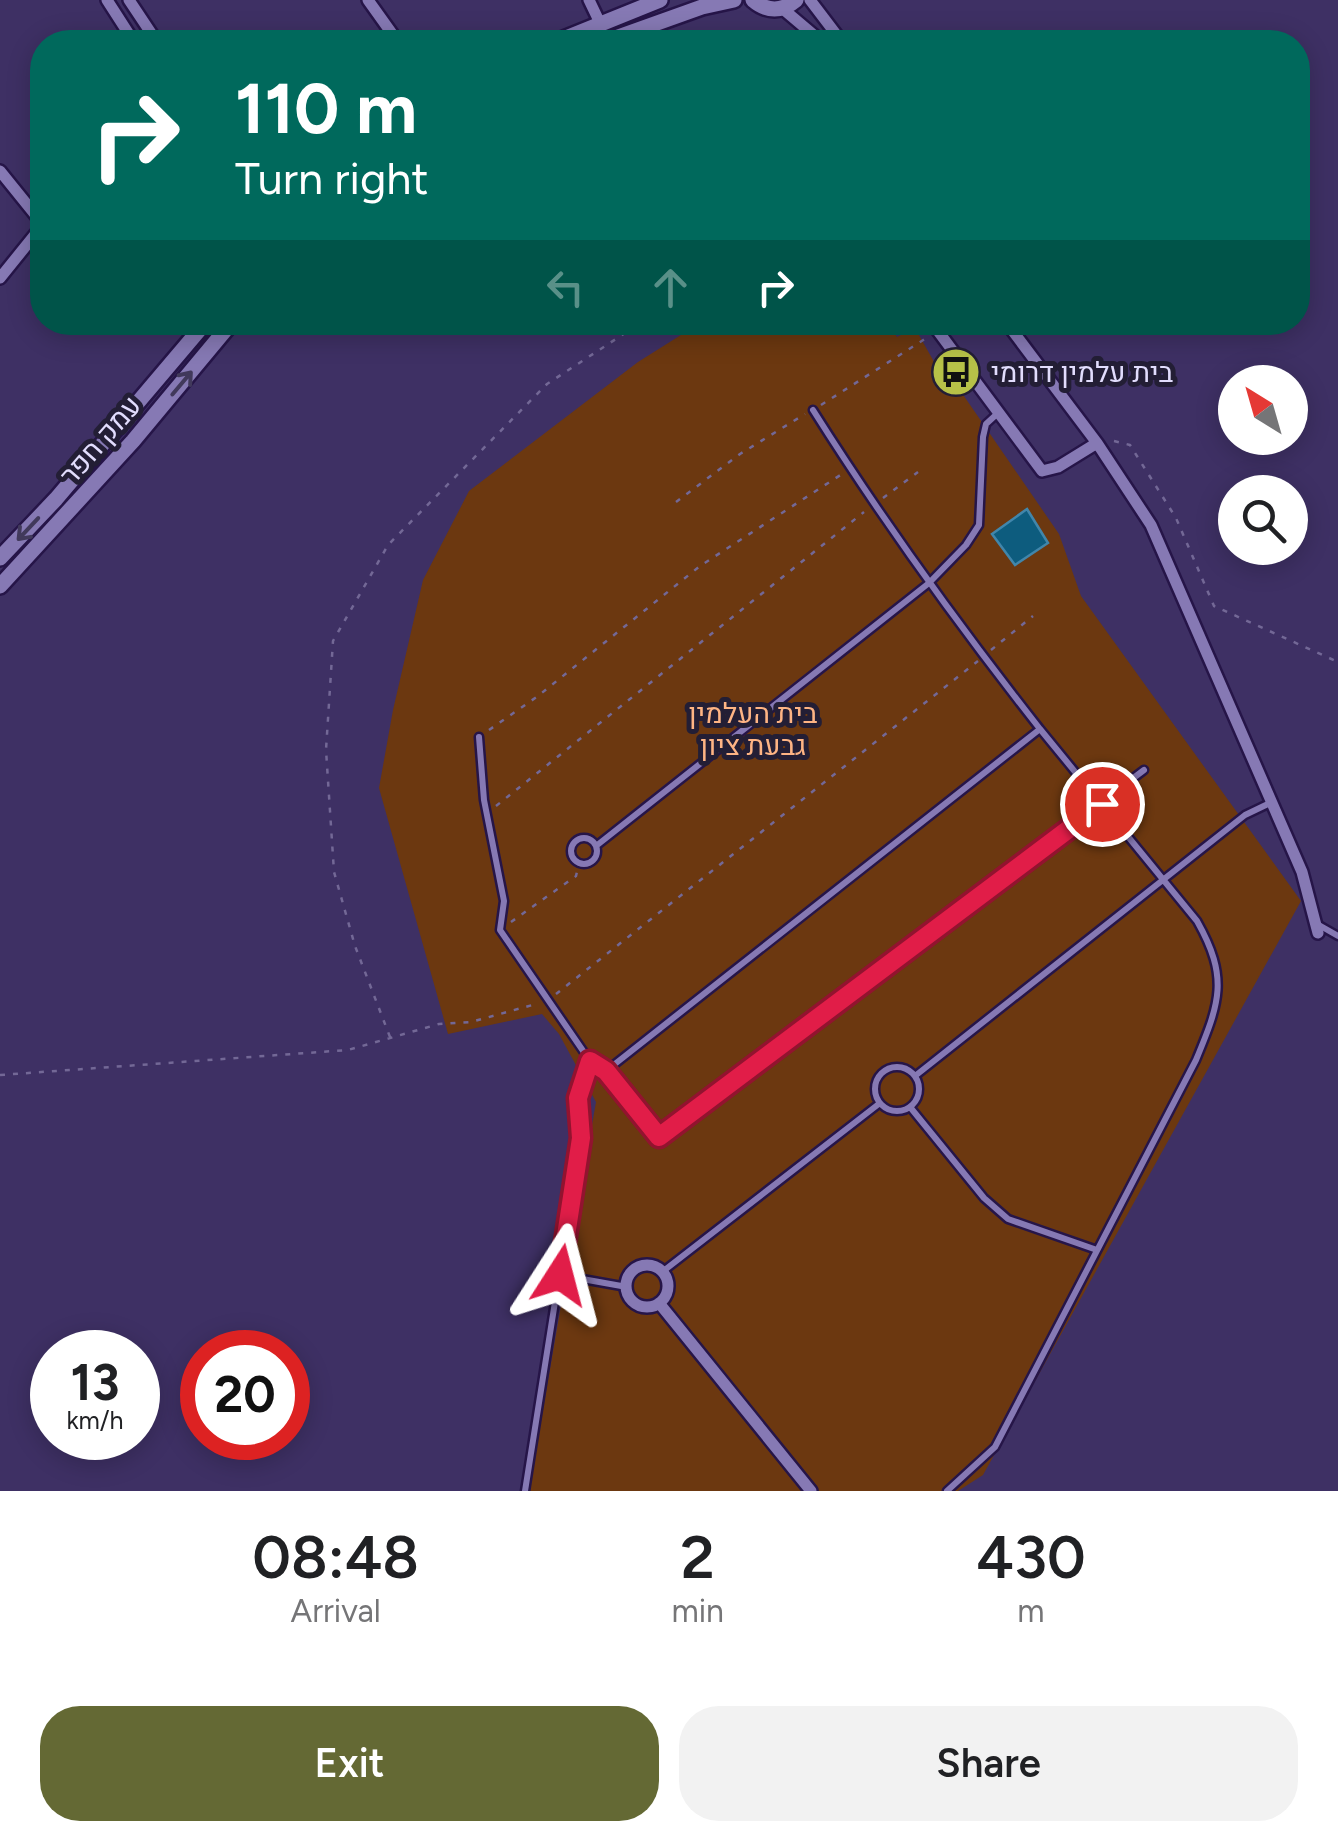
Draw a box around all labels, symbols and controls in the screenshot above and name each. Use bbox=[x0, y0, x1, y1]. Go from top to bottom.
text: 110 m bbox=[235, 66, 417, 151]
icon: right bbox=[70, 70, 200, 200]
text: Turn right bbox=[235, 151, 428, 205]
icon: left bbox=[538, 260, 593, 315]
icon: ahead bbox=[643, 260, 698, 315]
icon: right bbox=[748, 260, 803, 315]
bus stop icon: בית עלמין דרומי bbox=[930, 346, 982, 398]
place label: בית עלמין דרומי bbox=[991, 355, 1173, 389]
north arrow bbox=[1218, 365, 1308, 455]
map controls bbox=[1218, 365, 1308, 565]
one-way arrow bbox=[170, 370, 192, 396]
street label: עמק חפר bbox=[52, 389, 148, 491]
button: search bbox=[1218, 475, 1308, 565]
one-way arrow bbox=[16, 516, 40, 540]
park label: בית העלמין גבעת ציון bbox=[689, 696, 818, 762]
pin bbox=[1060, 762, 1145, 847]
icon: arrive bbox=[1075, 777, 1130, 832]
position arrow bbox=[508, 1223, 612, 1327]
speed limit sign: 20 bbox=[180, 1330, 310, 1460]
text: 13 bbox=[71, 1352, 119, 1413]
text: km/h bbox=[66, 1405, 124, 1435]
text: 08:48 bbox=[252, 1521, 419, 1593]
text: 2 bbox=[681, 1521, 715, 1593]
text: 430 bbox=[976, 1521, 1086, 1593]
text: Arrival bbox=[291, 1592, 381, 1630]
text: min bbox=[671, 1592, 724, 1630]
text: m bbox=[1017, 1592, 1045, 1630]
button: Exit bbox=[40, 1706, 659, 1821]
button: Share bbox=[679, 1706, 1298, 1821]

